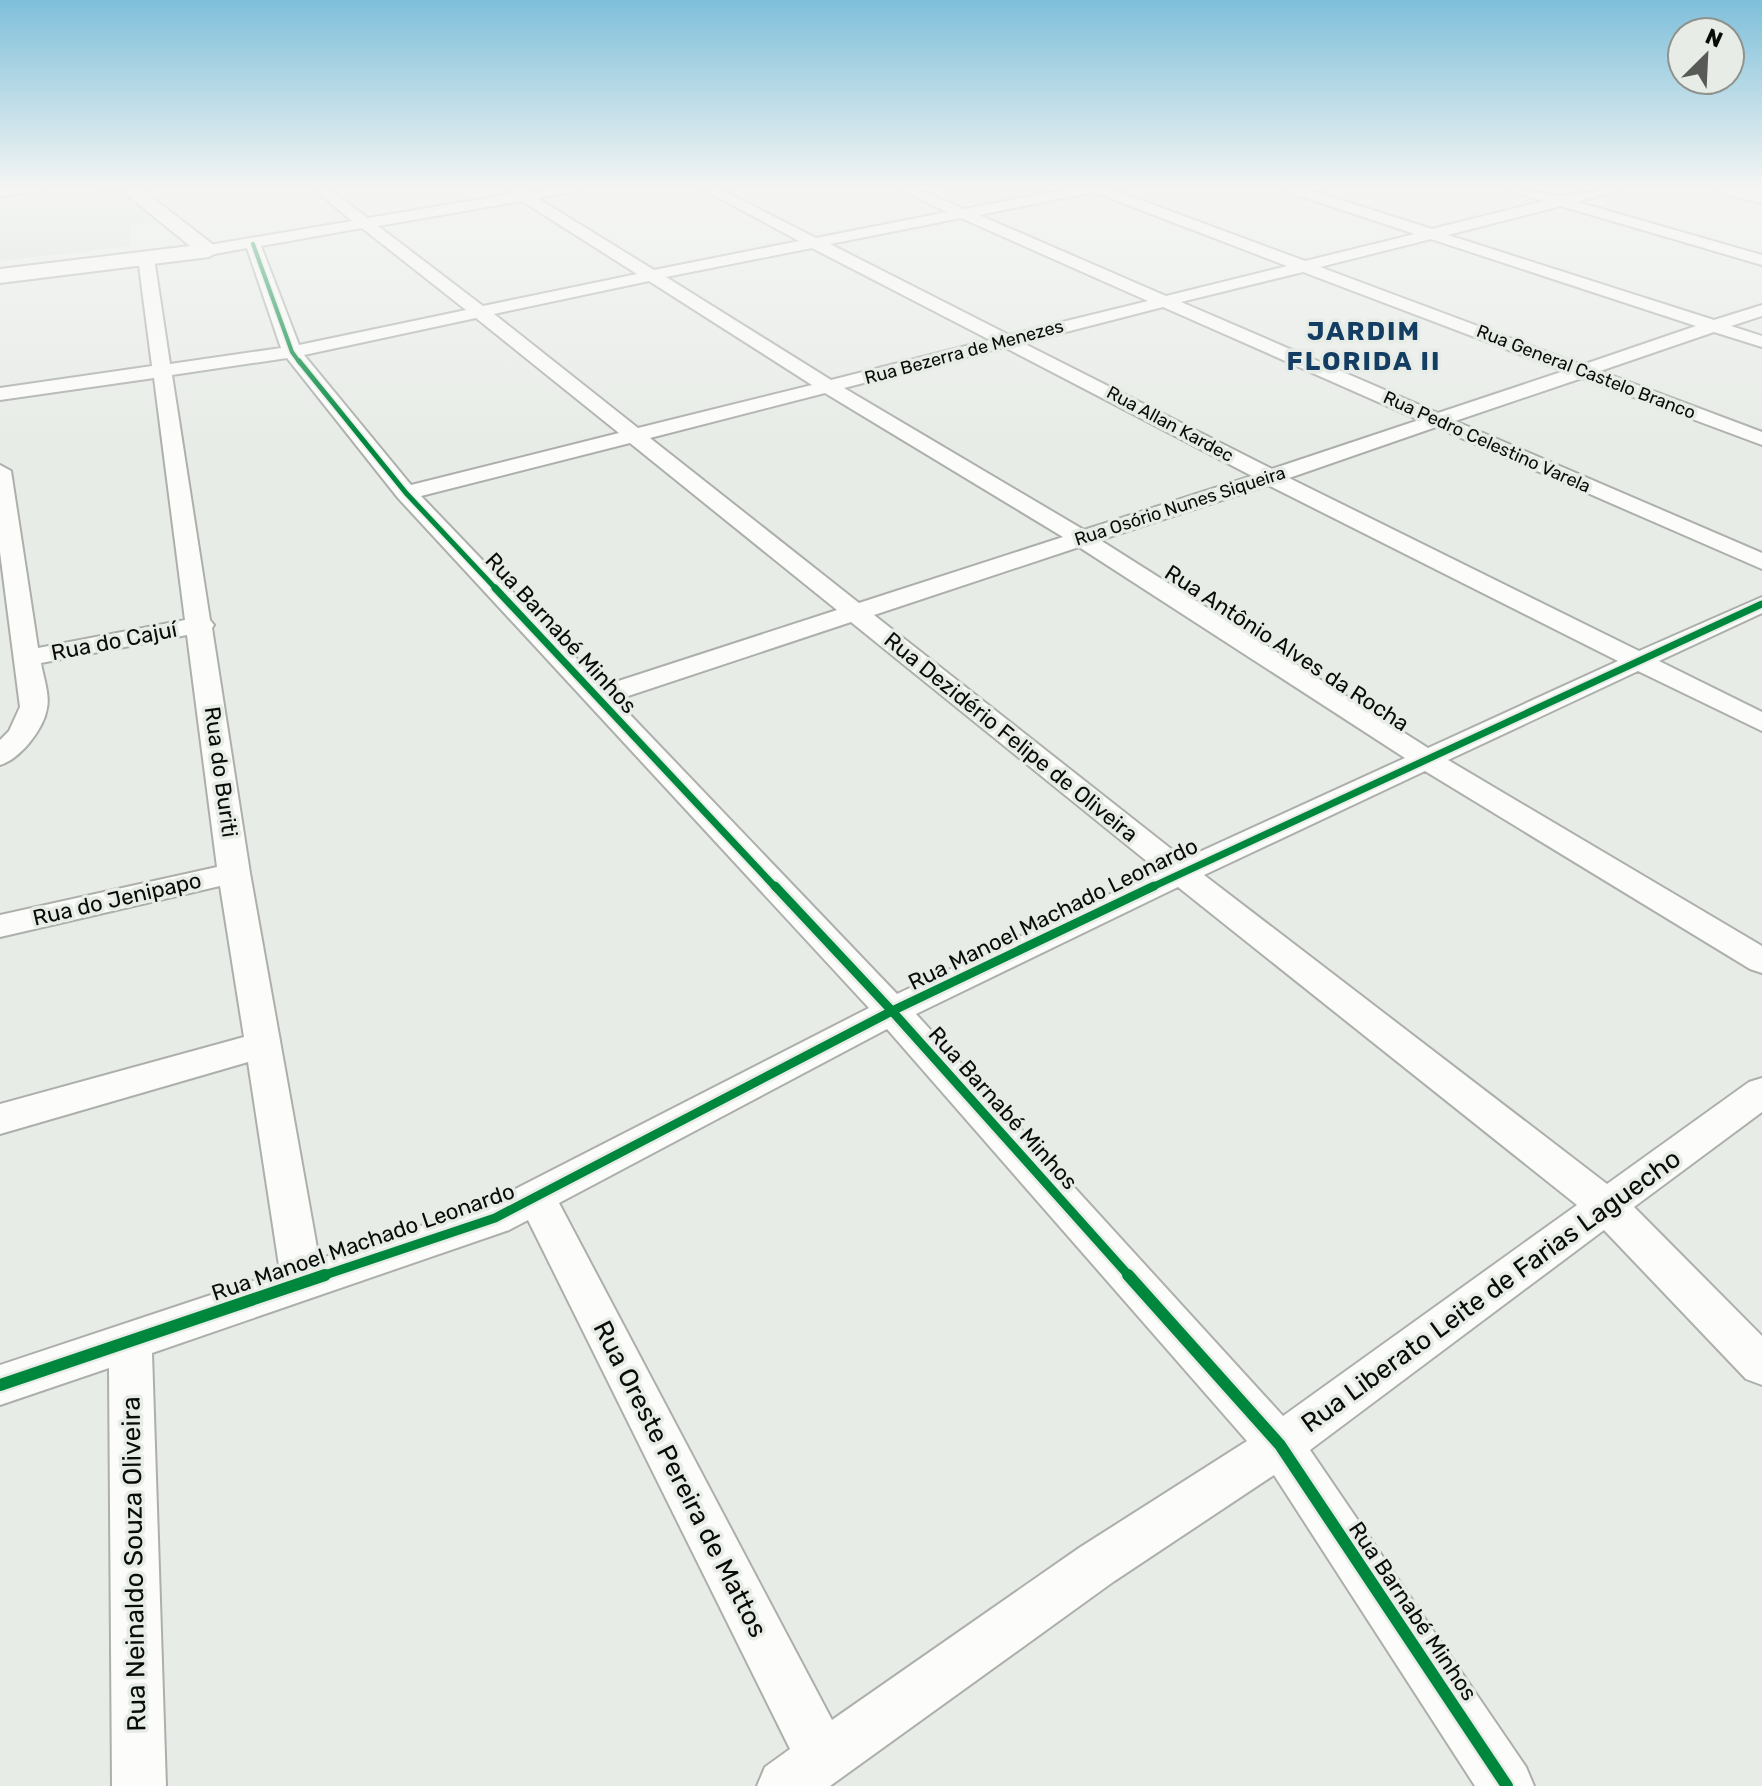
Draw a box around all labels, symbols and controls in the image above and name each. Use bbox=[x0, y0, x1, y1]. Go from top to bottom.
north arrow bbox=[1666, 16, 1746, 96]
text: N bbox=[1701, 23, 1727, 54]
street label: Rua Bezerra de Menezes bbox=[862, 315, 1066, 389]
district label: JARDIM FLORIDA II bbox=[1287, 316, 1441, 377]
street label: Rua General Castelo Branco bbox=[1473, 320, 1699, 424]
street label: Rua Allan Kardec bbox=[1103, 381, 1237, 467]
street label: Rua Pedro Celestino Varela bbox=[1380, 386, 1594, 498]
street label: Rua Osório Nunes Siqueira bbox=[1072, 461, 1288, 551]
street label: Rua Barnabé Minhos bbox=[480, 547, 642, 719]
street label: Rua Antônio Alves da Rocha bbox=[1160, 559, 1414, 737]
street label: Rua do Cajuí bbox=[49, 615, 181, 666]
street label: Rua Dezidério Felipe de Oliveira bbox=[879, 626, 1143, 848]
street label: Rua do Buriti bbox=[198, 705, 244, 839]
street label: Rua Manoel Machado Leonardo bbox=[904, 832, 1202, 996]
street label: Rua do Jenipapo bbox=[30, 866, 204, 932]
street label: Rua Barnabé Minhos bbox=[923, 1021, 1083, 1195]
street label: Rua Liberato Leite de Farias Laguecho bbox=[1295, 1143, 1687, 1439]
street label: Rua Manoel Machado Leonardo bbox=[208, 1177, 518, 1307]
street label: Rua Oreste Pereira de Mattos bbox=[586, 1315, 774, 1643]
street label: Rua Neinaldo Souza Oliveira bbox=[116, 1396, 152, 1732]
street label: Rua Barnabé Minhos bbox=[1343, 1516, 1483, 1706]

